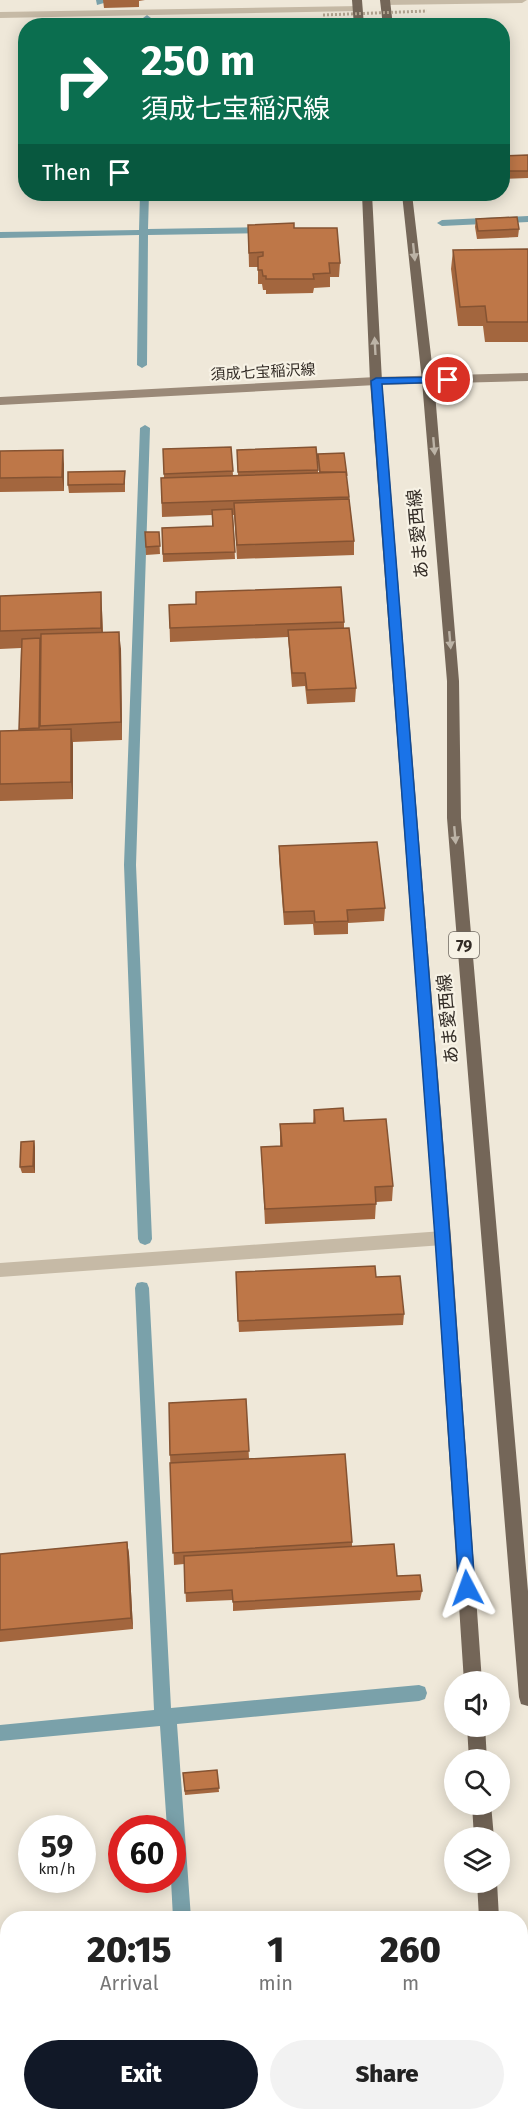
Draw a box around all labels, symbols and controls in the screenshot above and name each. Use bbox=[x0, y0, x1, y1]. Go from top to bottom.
text: 250 m bbox=[141, 36, 255, 86]
icon: right bbox=[42, 42, 120, 120]
text: 須成七宝稲沢線 bbox=[141, 93, 330, 125]
icon: arrive bbox=[103, 156, 136, 189]
text: Then bbox=[42, 159, 91, 186]
one-way arrow bbox=[409, 242, 419, 261]
one-way arrow bbox=[370, 336, 379, 355]
pin bbox=[422, 354, 473, 405]
street label: 須成七宝稲沢線 bbox=[210, 360, 316, 384]
icon: arrive bbox=[431, 363, 464, 396]
one-way arrow bbox=[429, 436, 439, 455]
street label: あま愛西線 bbox=[403, 488, 433, 580]
one-way arrow bbox=[445, 630, 454, 649]
one-way arrow bbox=[450, 825, 460, 844]
road number: 79 bbox=[449, 932, 479, 958]
street label: あま愛西線 bbox=[433, 973, 463, 1065]
position arrow bbox=[435, 1556, 499, 1620]
map controls bbox=[444, 1671, 510, 1893]
button: sound bbox=[444, 1671, 510, 1737]
button: search bbox=[444, 1749, 510, 1815]
speed limit sign: 60 bbox=[108, 1815, 186, 1893]
button: layers bbox=[444, 1827, 510, 1893]
text: 59 bbox=[41, 1829, 73, 1865]
text: km/h bbox=[38, 1860, 76, 1878]
text: 20:15 bbox=[87, 1928, 171, 1972]
text: 1 bbox=[267, 1928, 284, 1972]
text: 260 bbox=[380, 1928, 441, 1972]
text: Arrival bbox=[100, 1971, 159, 1995]
text: min bbox=[259, 1971, 293, 1995]
text: m bbox=[402, 1971, 419, 1995]
button: Exit bbox=[24, 2040, 258, 2109]
button: Share bbox=[270, 2040, 504, 2109]

